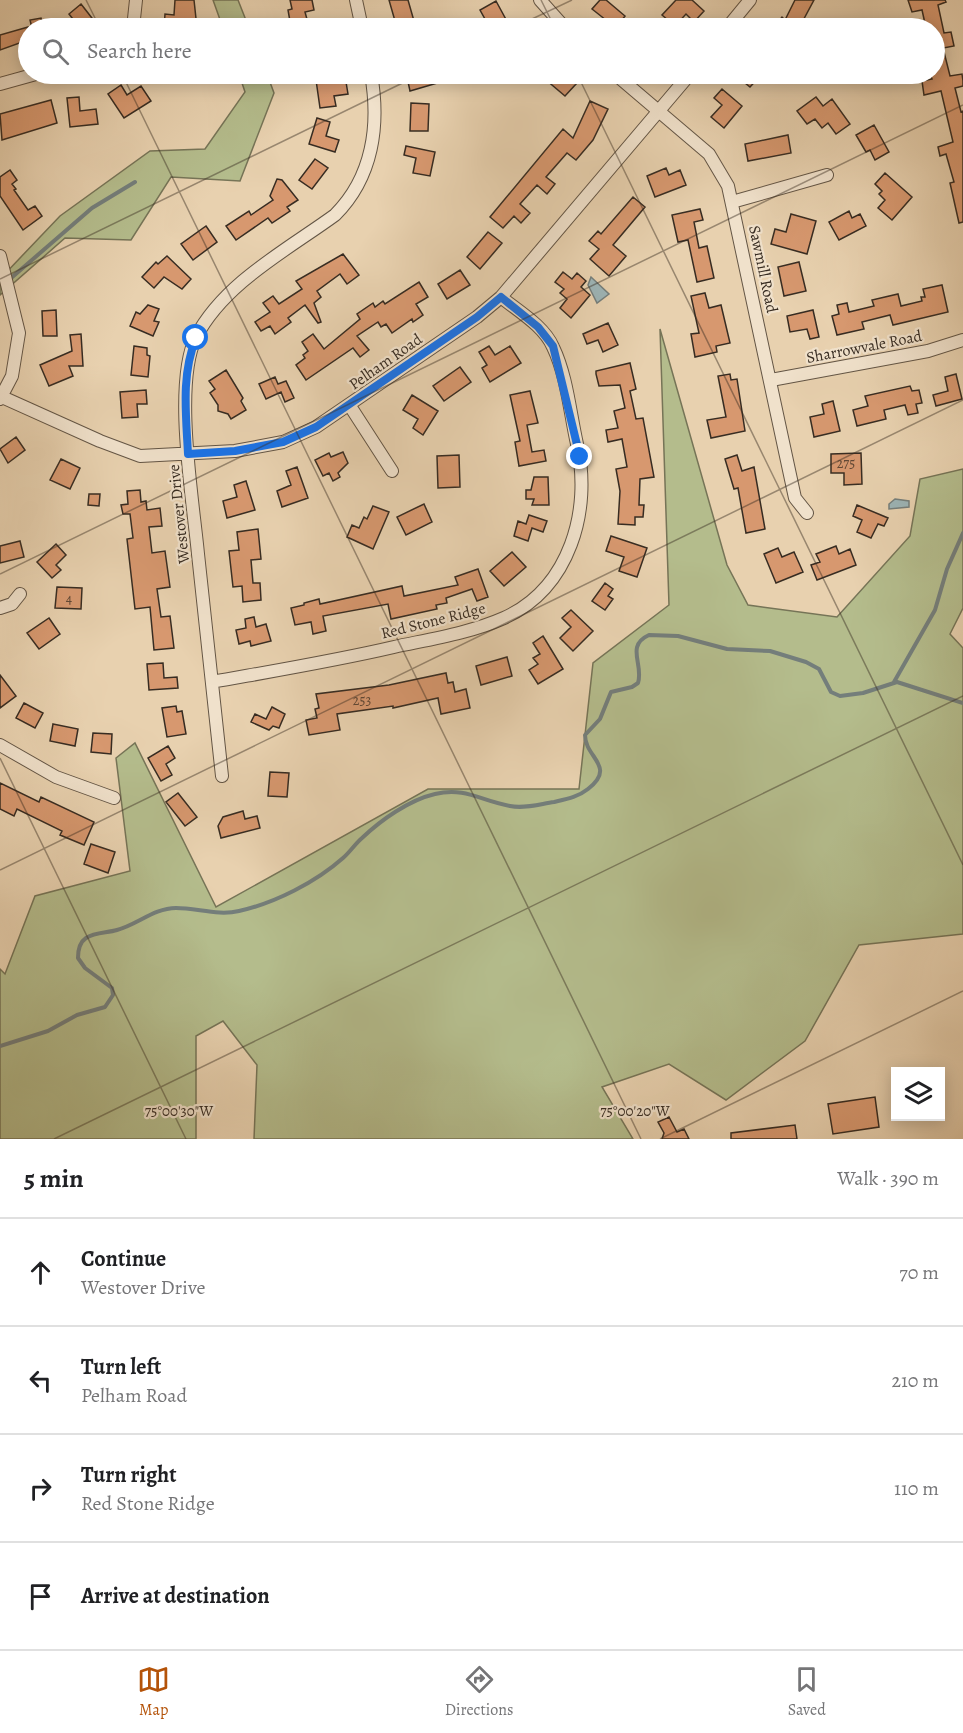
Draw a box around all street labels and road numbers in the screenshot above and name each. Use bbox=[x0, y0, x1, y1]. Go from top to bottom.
street label: Sawmill Road bbox=[743, 224, 783, 315]
street label: Sharrowvale Road bbox=[805, 325, 924, 369]
street label: Pelham Road bbox=[344, 328, 427, 395]
street label: Westover Drive bbox=[163, 463, 195, 566]
street label: Red Stone Ridge bbox=[379, 597, 488, 645]

